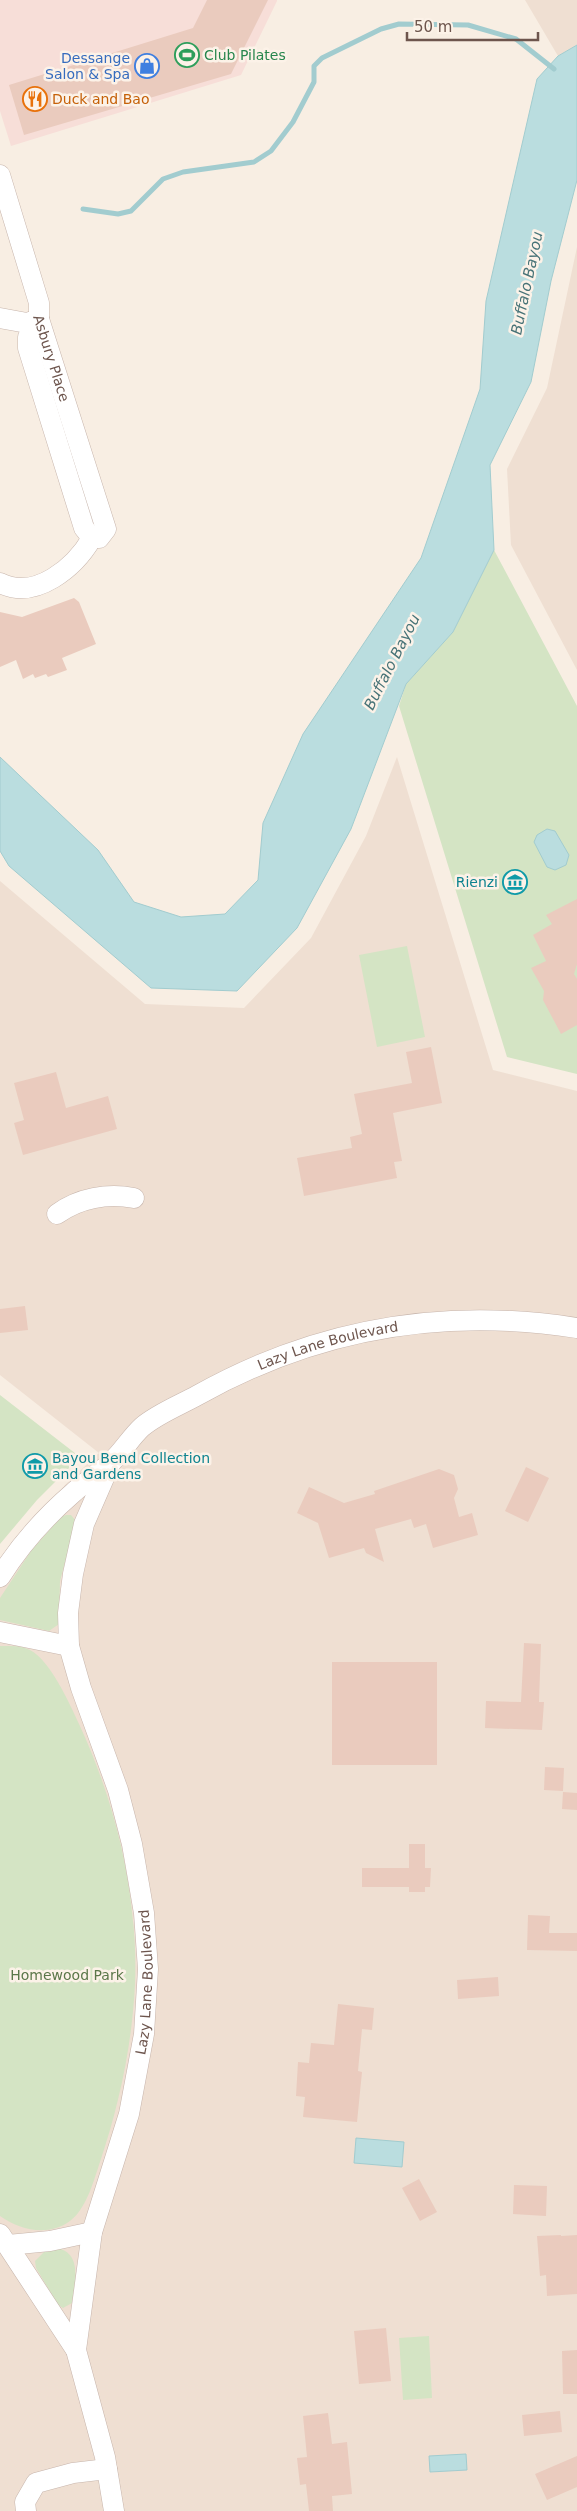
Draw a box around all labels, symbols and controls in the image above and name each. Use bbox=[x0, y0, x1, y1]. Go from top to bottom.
scale bar bbox=[407, 10, 538, 42]
text: 50 m bbox=[414, 18, 452, 36]
sports icon: Club Pilates bbox=[174, 42, 200, 68]
place label: Club Pilates bbox=[204, 47, 286, 63]
place label: Dessange Salon & Spa bbox=[45, 50, 130, 82]
shop icon: Dessange Salon & Spa bbox=[134, 53, 160, 79]
restaurant icon: Duck and Bao bbox=[22, 86, 48, 112]
place label: Duck and Bao bbox=[52, 91, 149, 107]
water label: Buffalo Bayou bbox=[507, 230, 547, 336]
street label: Asbury Place bbox=[30, 313, 73, 404]
water label: Buffalo Bayou bbox=[360, 611, 424, 713]
museum icon: Rienzi bbox=[502, 869, 528, 895]
place label: Rienzi bbox=[456, 874, 498, 890]
street label: Lazy Lane Boulevard bbox=[255, 1318, 399, 1373]
place label: Bayou Bend Collection and Gardens bbox=[52, 1450, 210, 1482]
museum icon: Bayou Bend Collection and Gardens bbox=[22, 1453, 48, 1479]
street label: Lazy Lane Boulevard bbox=[132, 1909, 156, 2056]
park label: Homewood Park bbox=[10, 1967, 125, 1983]

